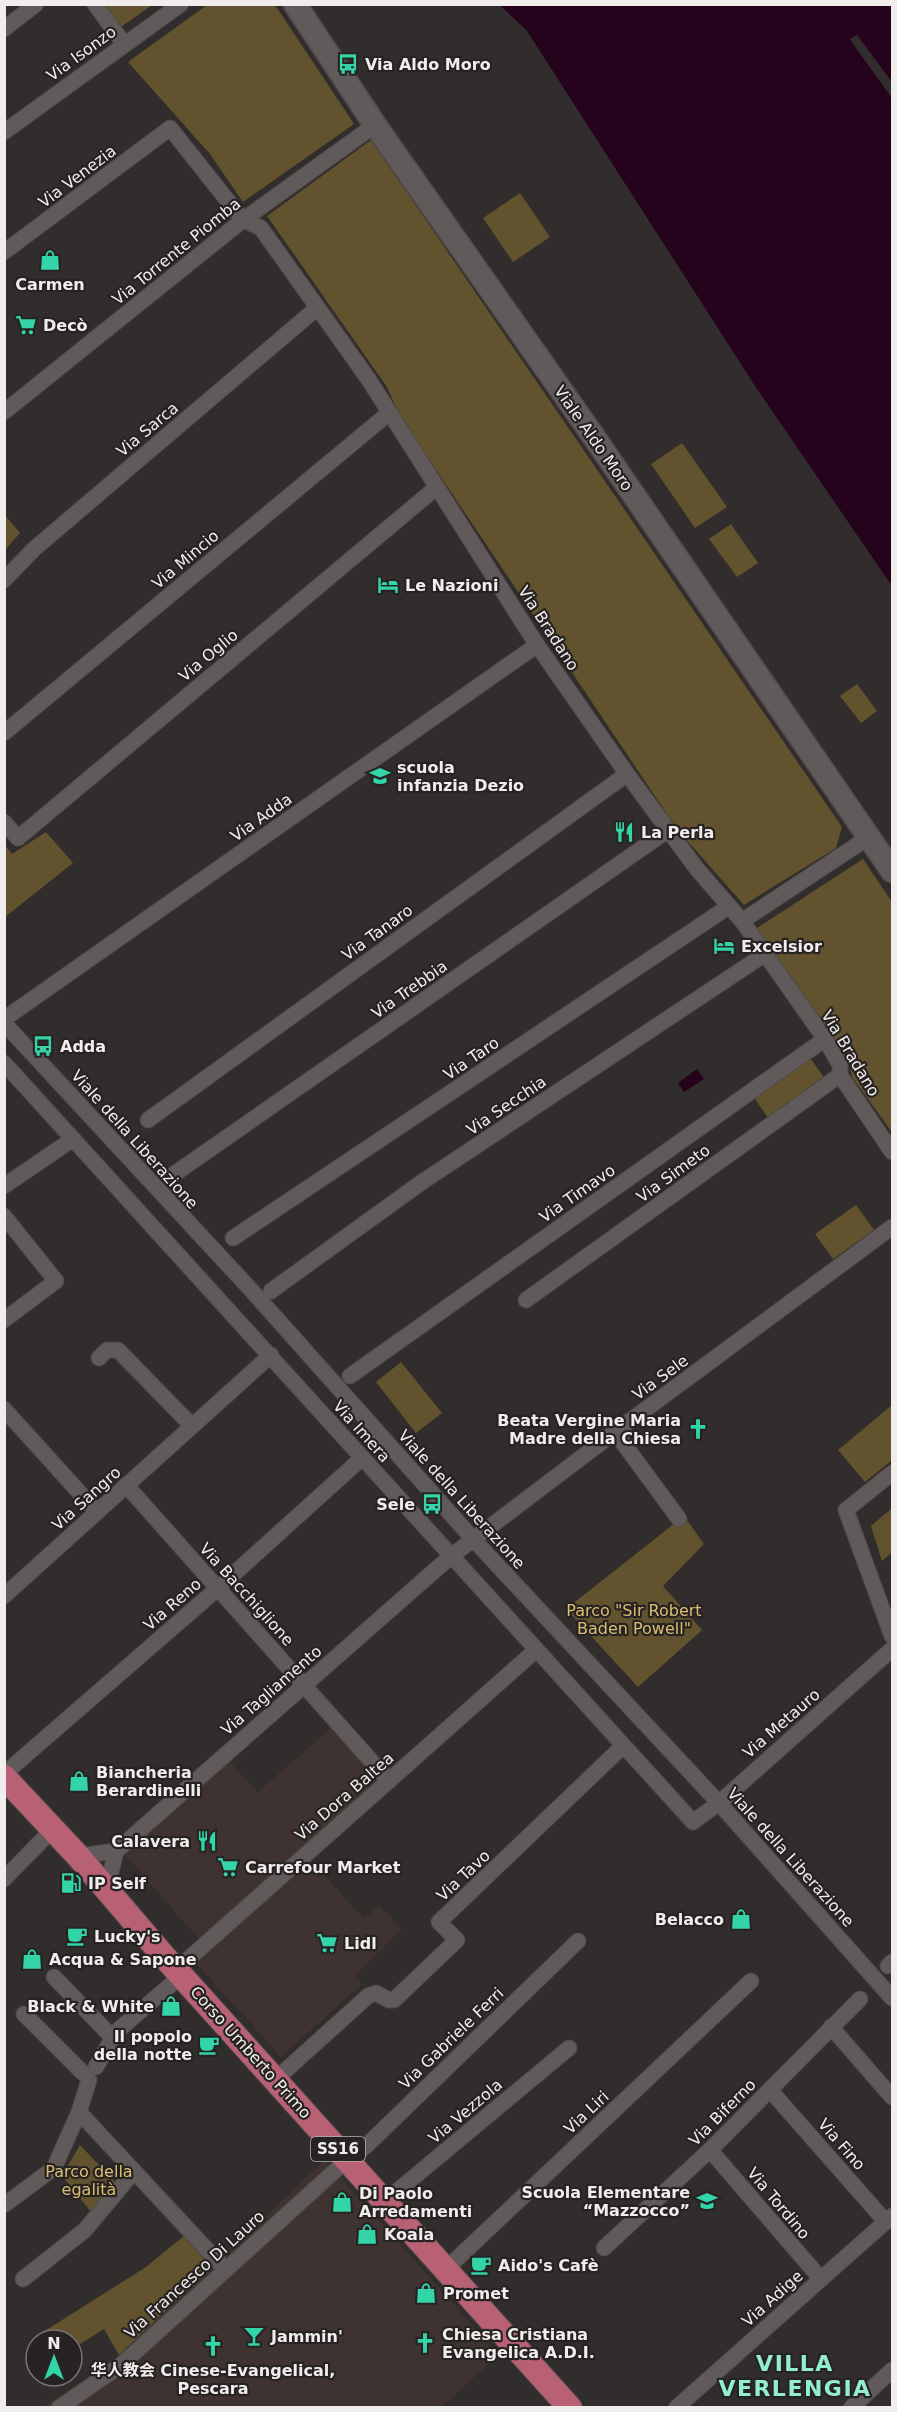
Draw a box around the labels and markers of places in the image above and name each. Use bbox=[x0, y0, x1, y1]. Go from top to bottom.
bus stop icon: Via Aldo Moro bbox=[336, 52, 360, 76]
place label: Via Aldo Moro bbox=[365, 55, 491, 74]
shop icon: Carmen bbox=[38, 248, 62, 272]
place label: Carmen bbox=[15, 275, 85, 294]
supermarket icon: Decò bbox=[14, 313, 38, 337]
place label: Decò bbox=[43, 316, 88, 335]
hotel icon: Le Nazioni bbox=[376, 573, 400, 597]
place label: Le Nazioni bbox=[405, 576, 498, 595]
place label: scuola infanzia Dezio bbox=[397, 758, 524, 795]
school or university icon: scuola infanzia Dezio bbox=[368, 764, 392, 788]
restaurant icon: La Perla bbox=[612, 820, 636, 844]
place label: La Perla bbox=[641, 823, 714, 842]
hotel icon: Excelsior bbox=[712, 934, 736, 958]
place label: Excelsior bbox=[741, 937, 822, 956]
bus stop icon: Adda bbox=[31, 1034, 55, 1058]
place label: Adda bbox=[60, 1037, 106, 1056]
place label: Beata Vergine Maria Madre della Chiesa bbox=[497, 1411, 681, 1448]
church icon: Beata Vergine Maria Madre della Chiesa bbox=[686, 1417, 710, 1441]
bus stop icon: Sele bbox=[420, 1492, 444, 1516]
place label: Sele bbox=[376, 1495, 415, 1514]
place label: Biancheria Berardinelli bbox=[96, 1763, 201, 1800]
shop icon: Biancheria Berardinelli bbox=[67, 1769, 91, 1793]
restaurant icon: Calavera bbox=[195, 1829, 219, 1853]
place label: Calavera bbox=[111, 1832, 190, 1851]
supermarket icon: Carrefour Market bbox=[216, 1855, 240, 1879]
place label: Carrefour Market bbox=[245, 1858, 401, 1877]
fuel station icon: IP Self bbox=[59, 1871, 83, 1895]
place label: IP Self bbox=[88, 1874, 147, 1893]
shop icon: Belacco bbox=[729, 1907, 753, 1931]
place label: Belacco bbox=[655, 1910, 724, 1929]
cafe icon: Lucky's bbox=[65, 1924, 89, 1948]
place label: Lucky's bbox=[94, 1927, 161, 1946]
supermarket icon: Lidl bbox=[315, 1931, 339, 1955]
place label: Lidl bbox=[344, 1934, 377, 1953]
shop icon: Acqua & Sapone bbox=[20, 1947, 44, 1971]
place label: Acqua & Sapone bbox=[49, 1950, 197, 1969]
shop icon: Black & White bbox=[159, 1994, 183, 2018]
place label: Black & White bbox=[27, 1997, 154, 2016]
place label: Il popolo della notte bbox=[94, 2027, 192, 2064]
cafe icon: Il popolo della notte bbox=[197, 2033, 221, 2057]
place label: Scuola Elementare “Mazzocco” bbox=[521, 2183, 690, 2220]
place label: Di Paolo Arredamenti bbox=[359, 2184, 472, 2221]
school or university icon: Scuola Elementare “Mazzocco” bbox=[695, 2189, 719, 2213]
shop icon: Di Paolo Arredamenti bbox=[330, 2190, 354, 2214]
shop icon: Koala bbox=[355, 2222, 379, 2246]
place label: Koala bbox=[384, 2225, 434, 2244]
cafe icon: Aido's Cafè bbox=[469, 2253, 493, 2277]
place label: Aido's Cafè bbox=[498, 2256, 599, 2275]
shop icon: Promet bbox=[414, 2281, 438, 2305]
place label: Promet bbox=[443, 2284, 509, 2303]
bar icon: Jammin' bbox=[242, 2324, 266, 2348]
place label: Chiesa Cristiana Evangelica A.D.I. bbox=[442, 2325, 595, 2362]
place label: Jammin' bbox=[270, 2327, 343, 2346]
church icon: Chiesa Cristiana Evangelica A.D.I. bbox=[413, 2331, 437, 2355]
church icon: 华人教会 Cinese-Evangelical, Pescara bbox=[201, 2334, 225, 2358]
place label: 华人教会 Cinese-Evangelical, Pescara bbox=[91, 2361, 335, 2398]

